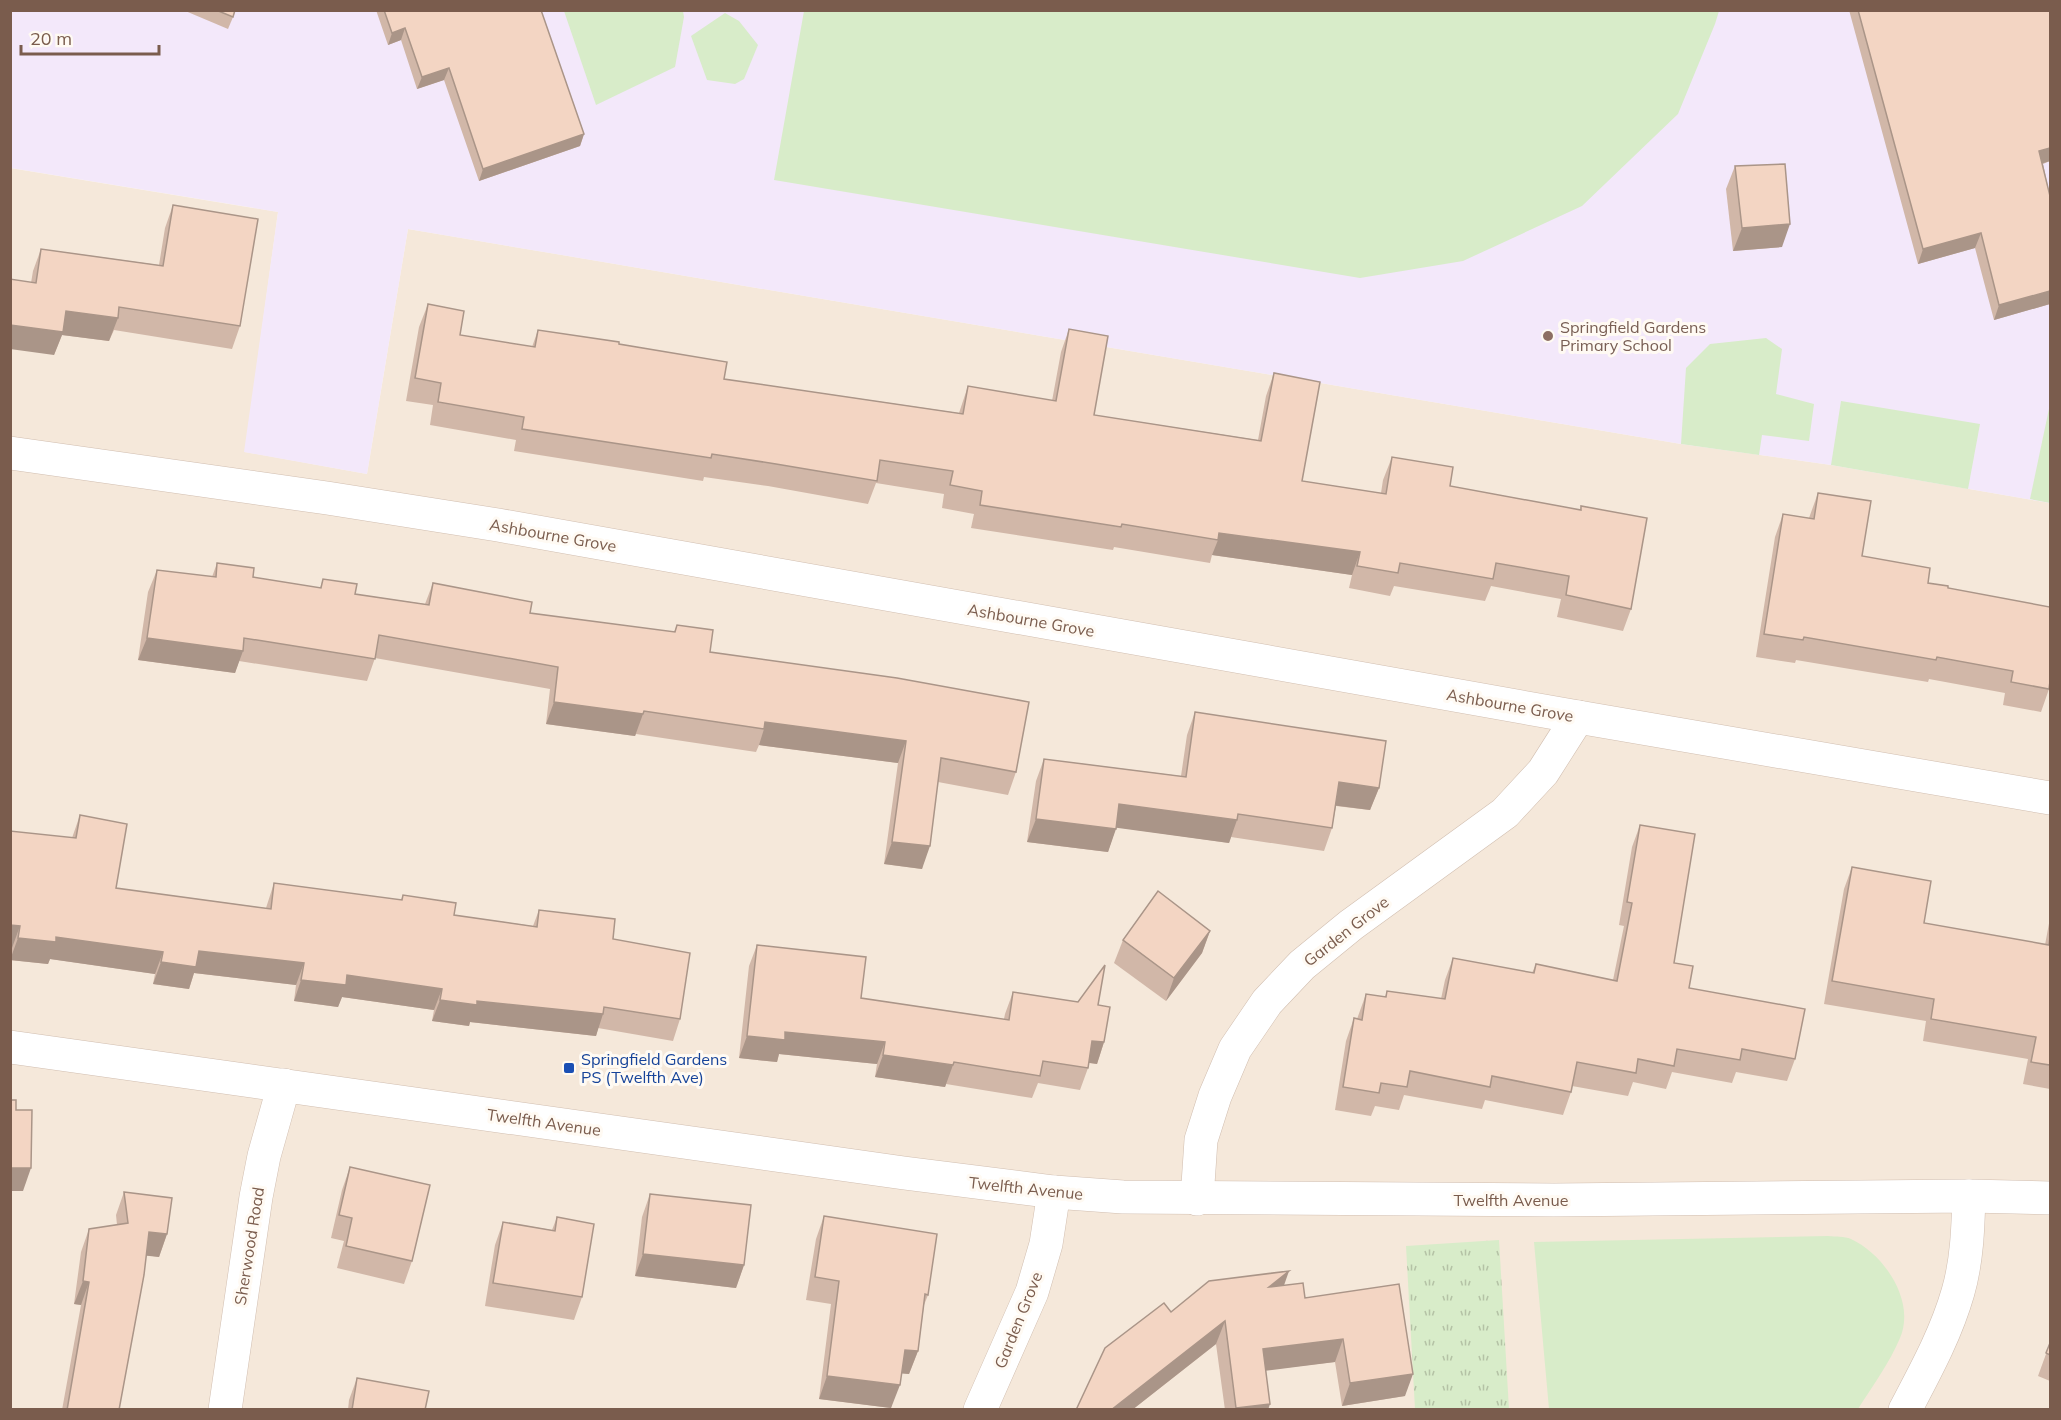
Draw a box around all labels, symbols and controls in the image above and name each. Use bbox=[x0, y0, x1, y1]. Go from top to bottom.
scale bar bbox=[21, 18, 159, 56]
text: 20 m bbox=[30, 27, 72, 50]
place label: Springfield Gardens Primary School bbox=[1560, 317, 1706, 355]
marker: Springfield Gardens Primary School bbox=[1541, 329, 1555, 343]
street label: Ashbourne Grove bbox=[488, 514, 618, 556]
street label: Ashbourne Grove bbox=[966, 599, 1096, 641]
street label: Ashbourne Grove bbox=[1445, 684, 1575, 726]
street label: Garden Grove bbox=[1300, 892, 1392, 970]
place label: Springfield Gardens PS (Twelfth Ave) bbox=[581, 1049, 727, 1087]
marker: Springfield Gardens PS (Twelfth Ave) bbox=[562, 1061, 576, 1075]
street label: Twelfth Avenue bbox=[486, 1104, 602, 1140]
street label: Twelfth Avenue bbox=[968, 1172, 1084, 1204]
street label: Sherwood Road bbox=[230, 1185, 268, 1307]
street label: Twelfth Avenue bbox=[1454, 1190, 1568, 1210]
street label: Garden Grove bbox=[990, 1269, 1046, 1371]

